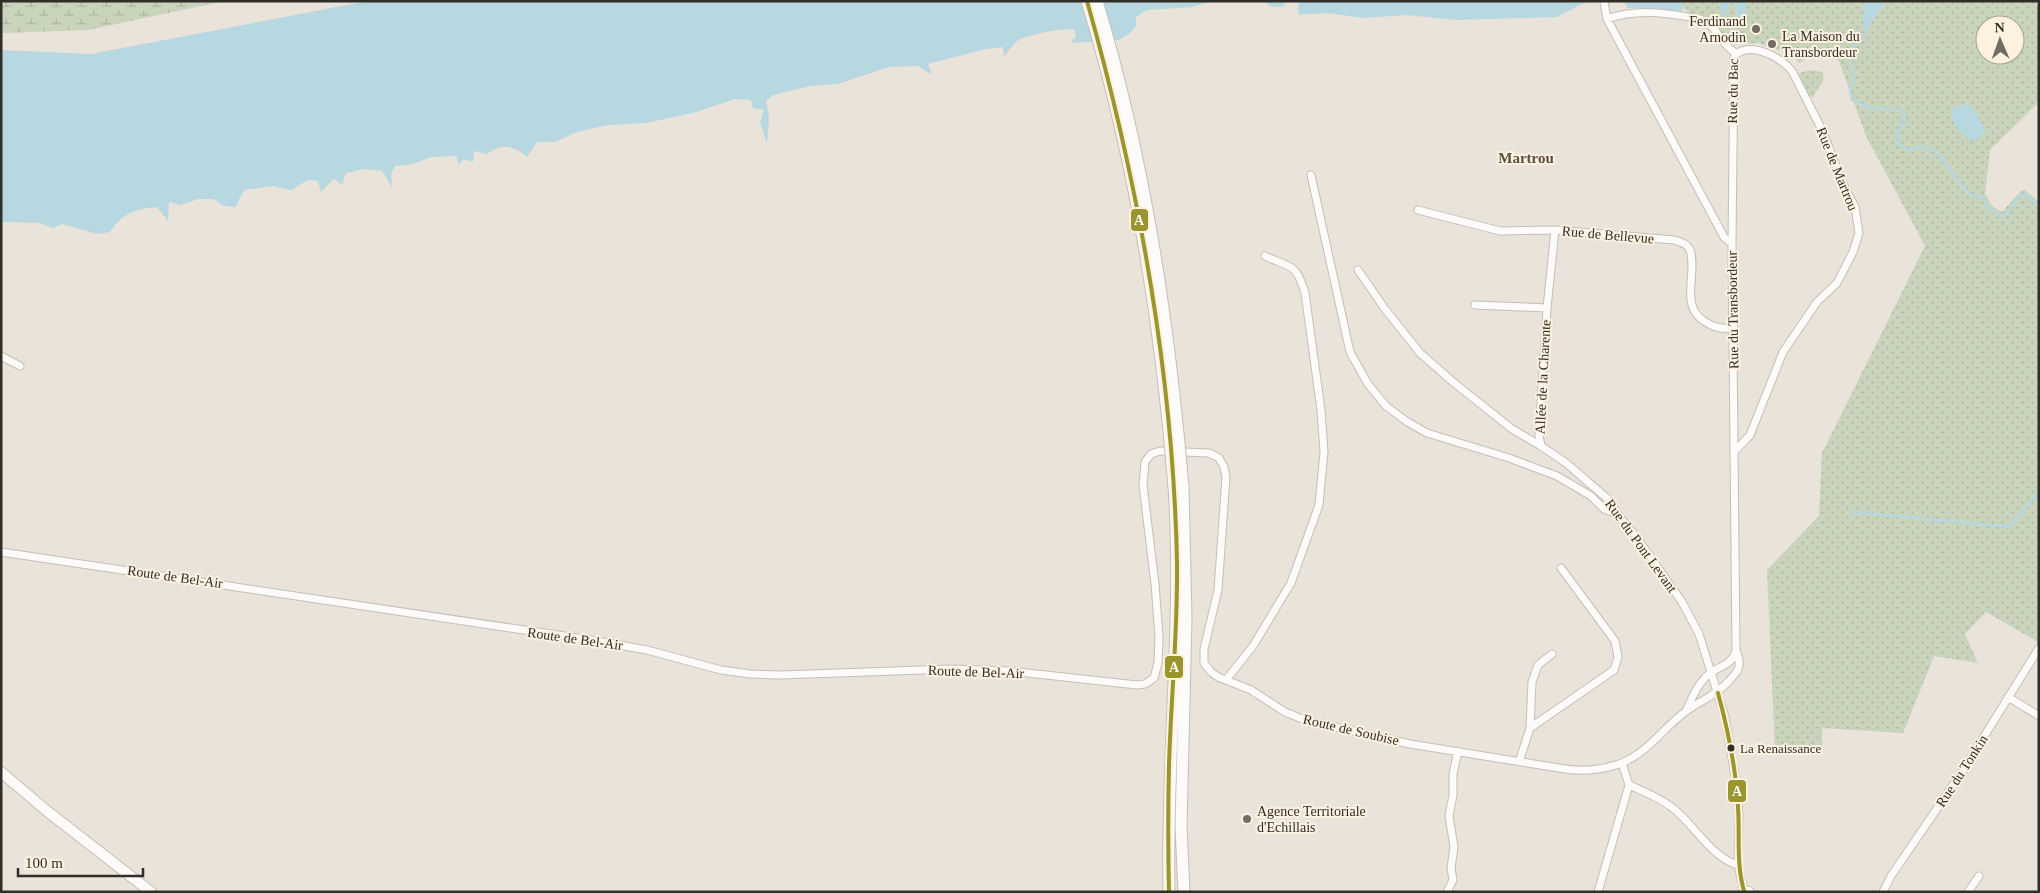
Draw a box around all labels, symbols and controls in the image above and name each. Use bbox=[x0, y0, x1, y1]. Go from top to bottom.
place label: Ferdinand Arnodin bbox=[1689, 14, 1746, 45]
north arrow bbox=[1975, 15, 2025, 65]
text: N bbox=[1994, 20, 2005, 35]
marker: Ferdinand Arnodin bbox=[1750, 23, 1762, 35]
place label: La Maison du Transbordeur bbox=[1782, 29, 1860, 60]
marker: La Maison du Transbordeur bbox=[1766, 38, 1778, 50]
street label: Rue du Bac bbox=[1725, 58, 1741, 124]
street label: Rue de Martrou bbox=[1813, 125, 1861, 213]
district label: Martrou bbox=[1498, 150, 1554, 166]
line badge: A bbox=[1130, 208, 1149, 232]
text: A bbox=[1134, 213, 1145, 228]
street label: Rue de Bellevue bbox=[1561, 223, 1655, 247]
street label: Rue du Transbordeur bbox=[1724, 250, 1742, 369]
street label: Allée de la Charente bbox=[1533, 319, 1553, 435]
street label: Rue du Pont Levant bbox=[1602, 496, 1680, 596]
street label: Route de Bel-Air bbox=[126, 563, 224, 591]
street label: Route de Bel-Air bbox=[526, 625, 624, 653]
line badge: A bbox=[1164, 655, 1184, 679]
text: A bbox=[1169, 660, 1180, 675]
street label: Route de Bel-Air bbox=[928, 663, 1025, 681]
street label: Route de Soubise bbox=[1302, 712, 1400, 748]
street label: Rue du Tonkin bbox=[1933, 732, 1991, 810]
place label: La Renaissance bbox=[1740, 741, 1821, 756]
marker: La Renaissance bbox=[1726, 743, 1736, 753]
line badge: A bbox=[1727, 779, 1747, 803]
text: A bbox=[1732, 784, 1743, 799]
place label: Agence Territoriale d'Echillais bbox=[1257, 804, 1366, 835]
marker: Agence Territoriale d'Echillais bbox=[1241, 813, 1253, 825]
scale bar bbox=[18, 846, 142, 878]
text: 100 m bbox=[25, 855, 63, 871]

